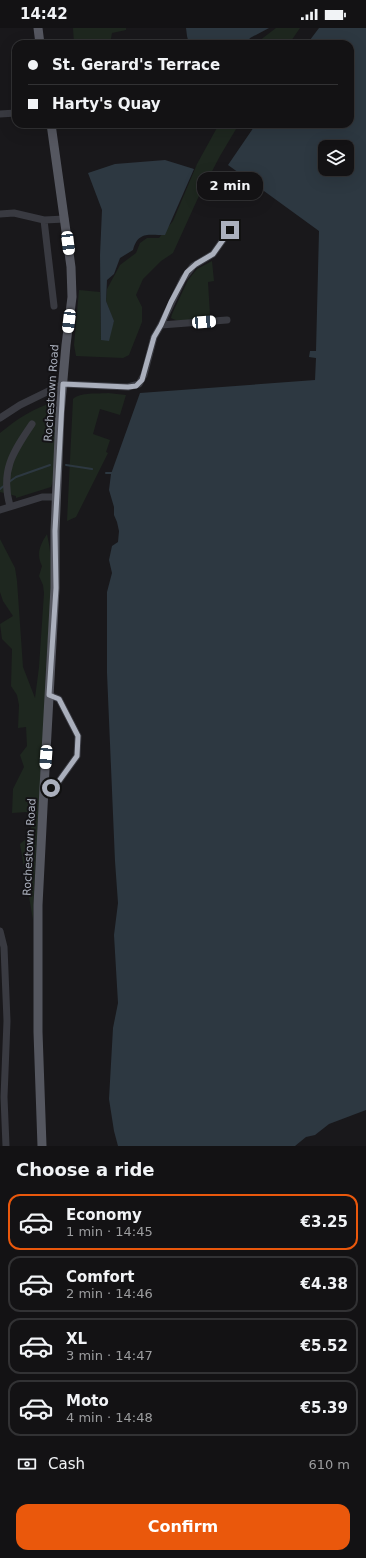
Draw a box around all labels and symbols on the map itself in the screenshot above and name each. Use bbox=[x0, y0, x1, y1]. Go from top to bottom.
callout: 2 min bbox=[197, 172, 263, 200]
route end bbox=[221, 221, 239, 239]
car bbox=[61, 230, 75, 256]
car bbox=[62, 308, 76, 334]
car bbox=[192, 315, 216, 329]
street label: Rochestown Road bbox=[42, 344, 61, 442]
car bbox=[39, 745, 53, 769]
route start bbox=[42, 779, 60, 797]
street label: Rochestown Road bbox=[20, 798, 39, 896]

